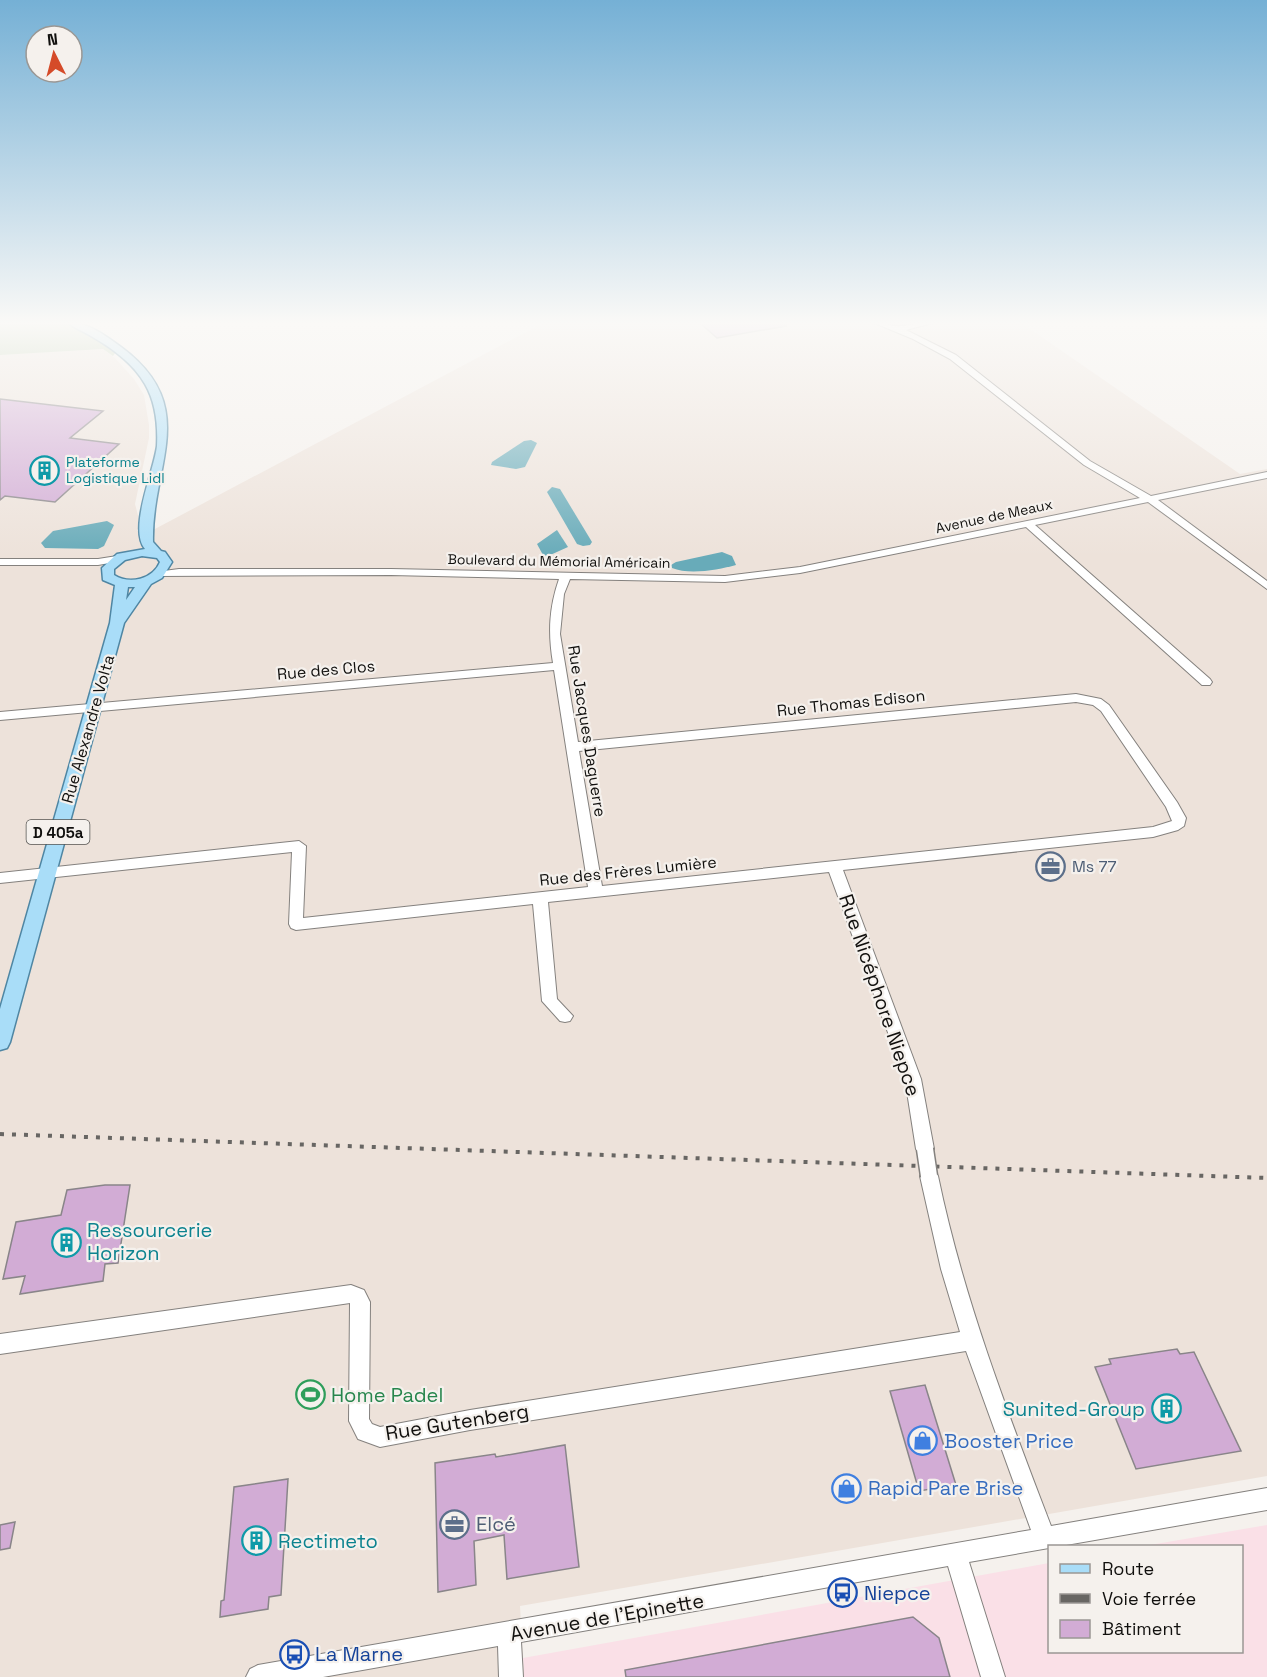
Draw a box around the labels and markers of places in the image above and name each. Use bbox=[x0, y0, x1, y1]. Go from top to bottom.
place label: Plateforme Logistique Lidl bbox=[66, 453, 165, 487]
building icon: Plateforme Logistique Lidl bbox=[29, 454, 61, 486]
office icon: Ms 77 bbox=[1035, 850, 1067, 882]
place label: Ms 77 bbox=[1072, 856, 1116, 877]
place label: Ressourcerie Horizon bbox=[87, 1217, 212, 1266]
building icon: Ressourcerie Horizon bbox=[50, 1226, 82, 1258]
sports icon: Home Padel bbox=[294, 1379, 326, 1411]
place label: Home Padel bbox=[331, 1382, 443, 1408]
building icon: Sunited-Group bbox=[1150, 1393, 1182, 1425]
place label: Sunited-Group bbox=[1003, 1396, 1145, 1422]
shop icon: Booster Price bbox=[907, 1425, 939, 1457]
place label: Booster Price bbox=[944, 1428, 1074, 1454]
shop icon: Rapid Pare Brise bbox=[831, 1472, 863, 1504]
place label: Rapid Pare Brise bbox=[868, 1475, 1023, 1501]
office icon: Elcé bbox=[439, 1508, 471, 1540]
place label: Elcé bbox=[476, 1511, 516, 1537]
building icon: Rectimeto bbox=[241, 1525, 273, 1557]
place label: Rectimeto bbox=[278, 1528, 378, 1554]
bus stop icon: Niepce bbox=[827, 1577, 859, 1609]
place label: Niepce bbox=[864, 1580, 931, 1606]
bus stop icon: La Marne bbox=[278, 1638, 310, 1670]
place label: La Marne bbox=[315, 1641, 403, 1667]

